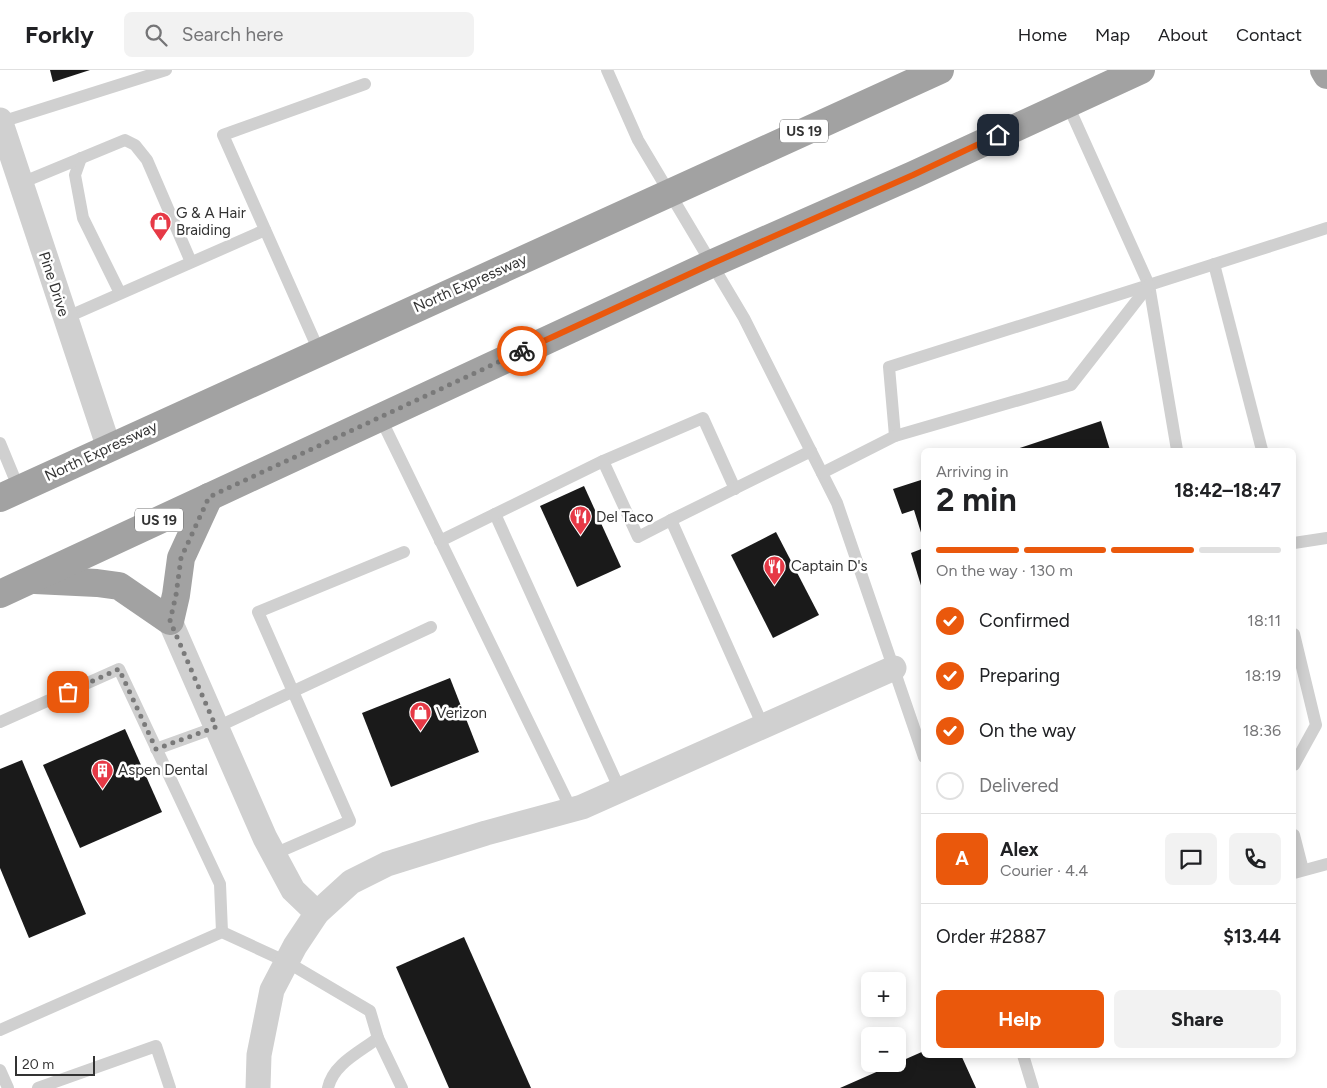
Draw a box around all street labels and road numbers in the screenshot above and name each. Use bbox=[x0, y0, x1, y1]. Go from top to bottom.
road number: US 19 bbox=[780, 119, 828, 142]
street label: Pine Drive bbox=[35, 249, 73, 319]
street label: North Expressway bbox=[410, 250, 530, 316]
street label: North Expressway bbox=[42, 417, 160, 485]
road number: US 19 bbox=[135, 508, 183, 532]

